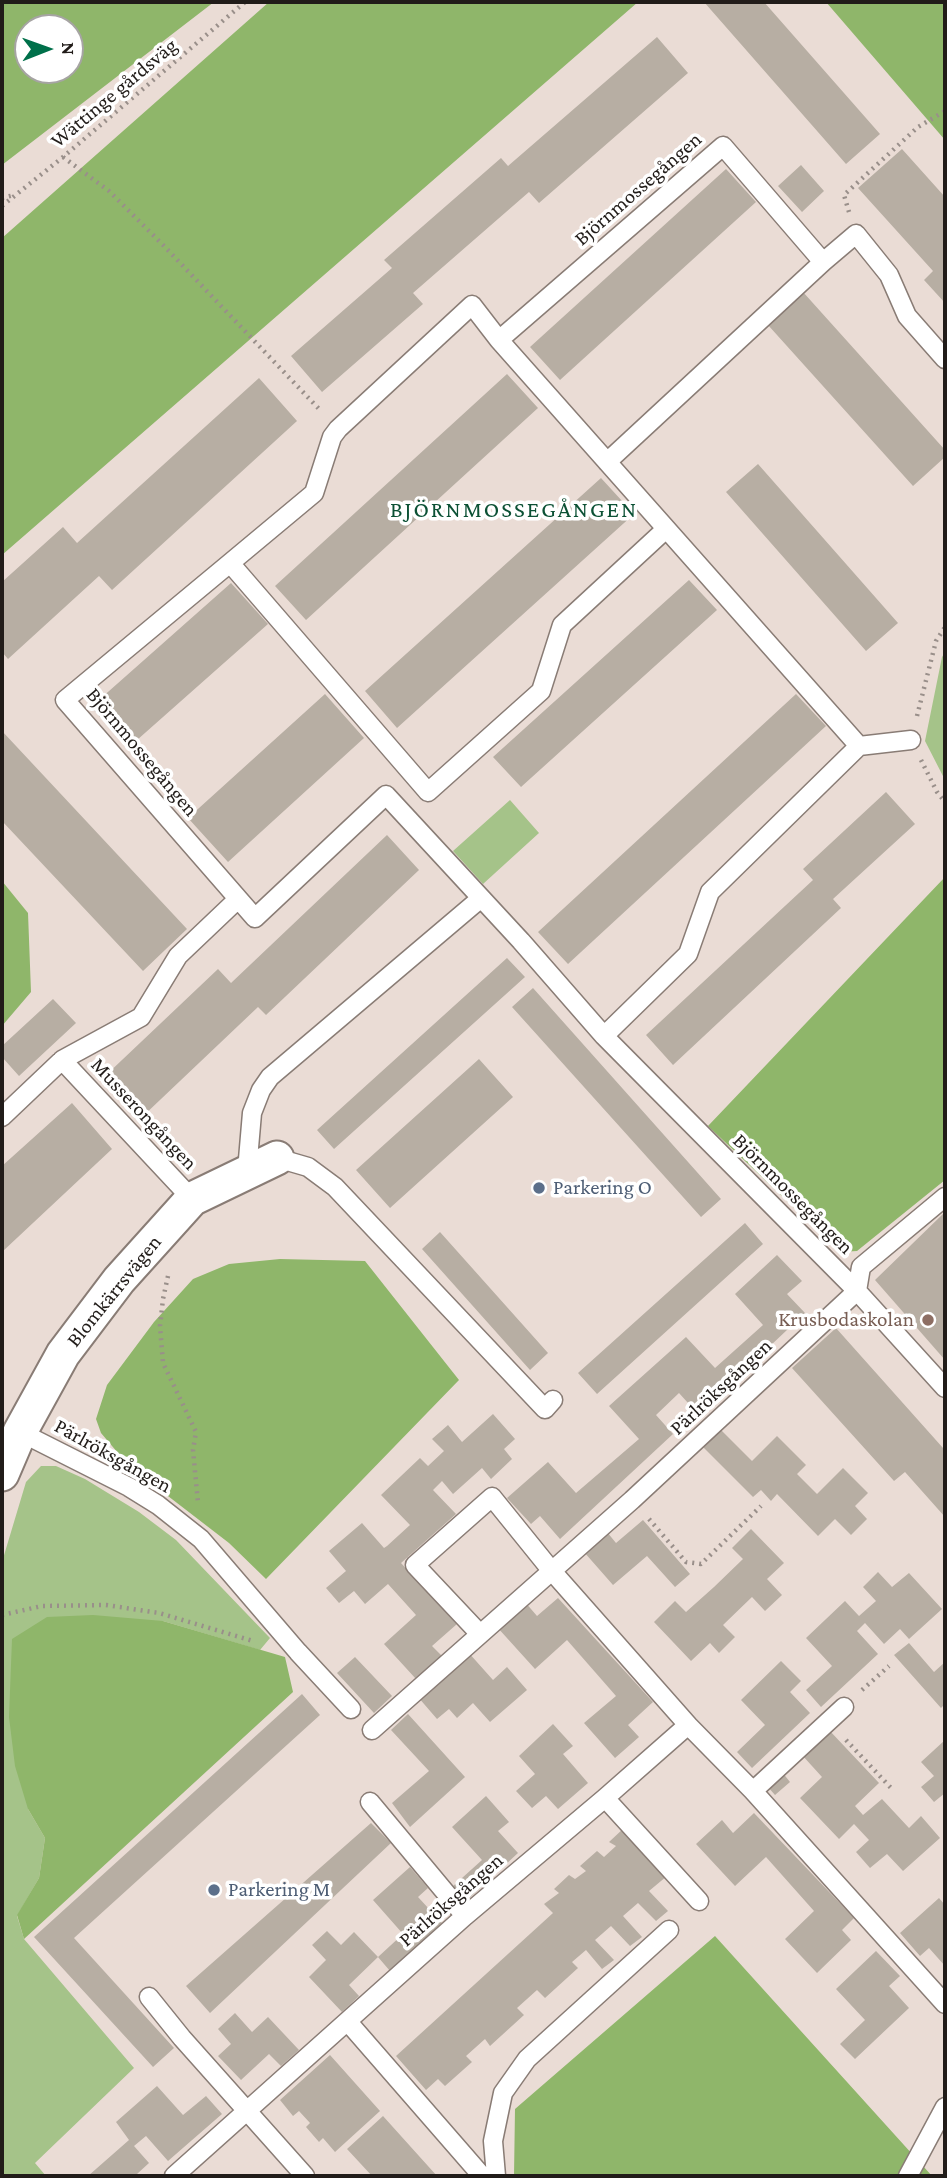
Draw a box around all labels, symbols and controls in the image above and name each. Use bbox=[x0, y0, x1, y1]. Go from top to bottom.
north arrow bbox=[14, 14, 84, 84]
street label: Wättinge gårdsväg bbox=[46, 33, 182, 153]
text: N bbox=[58, 42, 79, 55]
street label: Björnmossegången bbox=[569, 127, 707, 251]
district label: BJÖRNMOSSEGÅNGEN bbox=[392, 496, 636, 524]
street label: Björnmossegången bbox=[81, 682, 203, 822]
street label: Musserongången bbox=[85, 1053, 203, 1175]
street label: Björnmossegången bbox=[727, 1128, 859, 1260]
place label: Parkering O bbox=[553, 1175, 652, 1201]
marker: Parkering O bbox=[531, 1180, 547, 1196]
street label: Blomkärrsvägen bbox=[61, 1230, 167, 1352]
place label: Krusbodaskolan bbox=[778, 1307, 914, 1333]
marker: Krusbodaskolan bbox=[920, 1312, 936, 1328]
street label: Pärlröksgången bbox=[665, 1333, 777, 1441]
street label: Pärlröksgången bbox=[50, 1413, 176, 1499]
street label: Pärlröksgången bbox=[394, 1848, 508, 1952]
place label: Parkering M bbox=[228, 1877, 330, 1903]
marker: Parkering M bbox=[206, 1882, 222, 1898]

